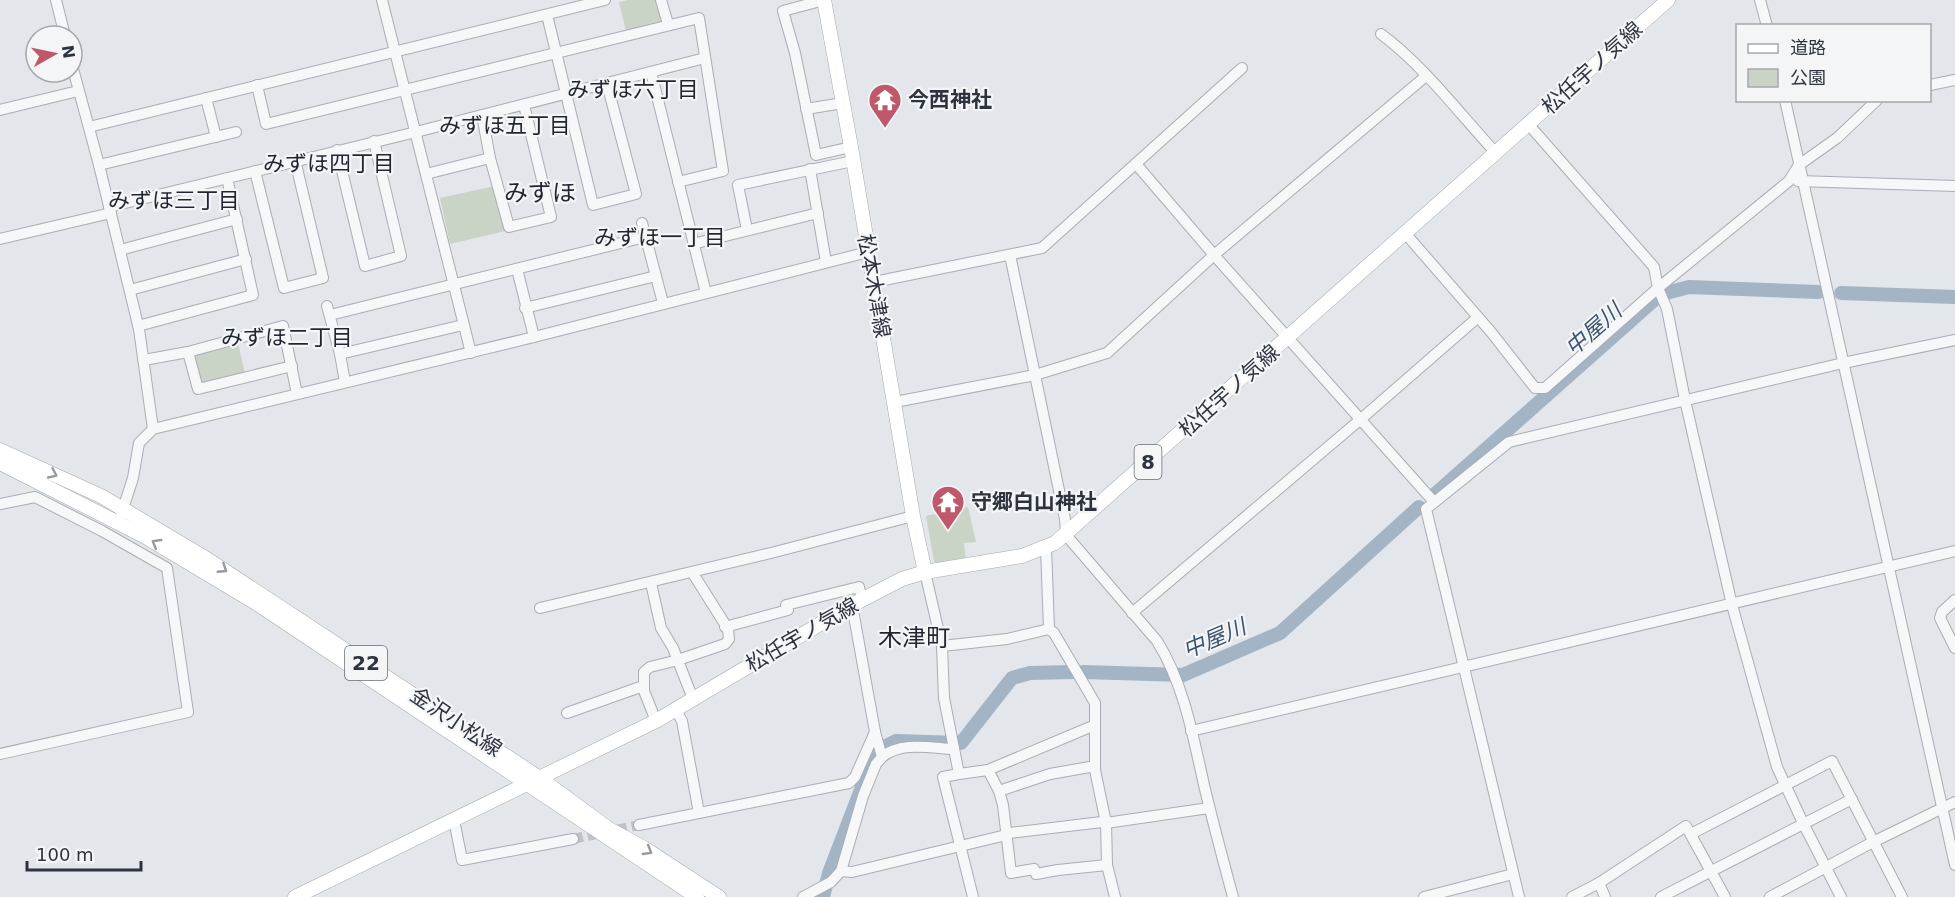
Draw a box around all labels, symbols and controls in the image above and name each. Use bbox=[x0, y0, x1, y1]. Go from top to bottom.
street label: 松任宇ノ気線 bbox=[1537, 17, 1647, 119]
north arrow bbox=[24, 24, 84, 84]
legend bbox=[1736, 24, 1931, 102]
text: 道路 bbox=[1790, 37, 1826, 58]
text: N bbox=[58, 44, 79, 60]
text: 公園 bbox=[1790, 67, 1826, 88]
district label: みずほ六丁目 bbox=[567, 77, 699, 102]
temple icon: 今西神社 bbox=[867, 82, 903, 129]
place label: 今西神社 bbox=[908, 88, 992, 112]
district label: みずほ五丁目 bbox=[439, 113, 571, 138]
district label: みずほ四丁目 bbox=[263, 151, 395, 176]
district label: みずほ bbox=[504, 179, 576, 207]
district label: みずほ三丁目 bbox=[108, 188, 240, 213]
district label: みずほ一丁目 bbox=[594, 225, 726, 250]
street label: 松本木津線 bbox=[853, 232, 895, 340]
water label: 中屋川 bbox=[1560, 297, 1628, 360]
district label: みずほ二丁目 bbox=[221, 325, 353, 350]
street label: 松任宇ノ気線 bbox=[1174, 340, 1284, 442]
road number: 8 bbox=[1134, 445, 1162, 479]
one-way arrow bbox=[47, 467, 58, 479]
temple icon: 守郷白山神社 bbox=[930, 484, 966, 531]
place label: 守郷白山神社 bbox=[971, 490, 1097, 514]
one-way arrow bbox=[152, 539, 162, 551]
one-way arrow bbox=[217, 562, 227, 574]
street label: 松任宇ノ気線 bbox=[741, 593, 863, 677]
water label: 中屋川 bbox=[1179, 613, 1251, 663]
district label: 木津町 bbox=[878, 624, 950, 652]
road number: 22 bbox=[345, 646, 387, 680]
street label: 金沢小松線 bbox=[406, 683, 506, 761]
scale bar bbox=[27, 834, 141, 872]
text: 100 m bbox=[36, 844, 94, 865]
one-way arrow bbox=[642, 844, 652, 856]

